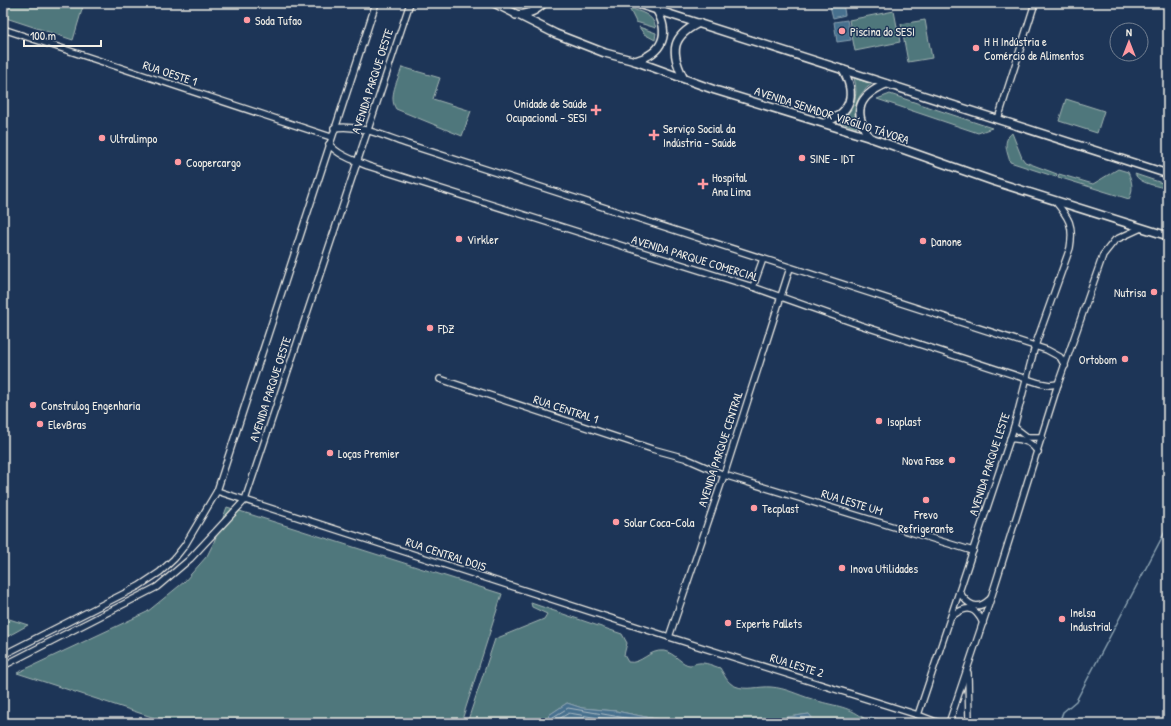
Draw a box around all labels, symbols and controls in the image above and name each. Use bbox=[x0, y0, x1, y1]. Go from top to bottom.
place label: Soda Tufao bbox=[255, 12, 302, 29]
marker: Soda Tufao bbox=[242, 15, 252, 25]
scale bar bbox=[24, 22, 101, 48]
north arrow bbox=[1109, 22, 1149, 62]
place label: Piscina do SESI bbox=[850, 23, 915, 40]
text: N bbox=[1126, 25, 1132, 39]
street label: AVENIDA PARQUE OESTE bbox=[347, 26, 397, 136]
marker: Piscina do SESI bbox=[837, 26, 847, 36]
text: 100 m bbox=[30, 27, 56, 44]
place label: H H Indústria e Comércio de Alimentos bbox=[984, 33, 1084, 64]
marker: H H Indústria e Comércio de Alimentos bbox=[971, 43, 981, 53]
street label: RUA OESTE 1 bbox=[141, 56, 199, 90]
street label: AVENIDA SENADOR VIRGÍLIO TÁVORA bbox=[753, 82, 912, 148]
place label: Unidade de Saúde Ocupacional - SESI bbox=[506, 95, 587, 126]
marker: Unidade de Saúde Ocupacional - SESI bbox=[590, 104, 602, 116]
place label: Serviço Social da Indústria - Saúde bbox=[663, 120, 737, 151]
marker: Serviço Social da Indústria - Saúde bbox=[648, 129, 660, 141]
place label: Ultralimpo bbox=[110, 130, 157, 147]
marker: Ultralimpo bbox=[97, 133, 107, 143]
place label: SINE - IDT bbox=[810, 150, 855, 167]
marker: SINE - IDT bbox=[797, 153, 807, 163]
place label: Coopercargo bbox=[186, 154, 241, 171]
marker: Coopercargo bbox=[173, 157, 183, 167]
place label: Hospital Ana Lima bbox=[712, 169, 751, 200]
marker: Hospital Ana Lima bbox=[697, 178, 709, 190]
place label: Virkler bbox=[467, 231, 499, 248]
street label: AVENIDA PARQUE COMERCIAL bbox=[629, 231, 761, 286]
place label: Danone bbox=[931, 233, 962, 250]
marker: Virkler bbox=[454, 234, 464, 244]
marker: Danone bbox=[918, 236, 928, 246]
place label: Nutrisa bbox=[1114, 284, 1146, 301]
marker: Nutrisa bbox=[1149, 287, 1159, 297]
place label: FDZ bbox=[437, 320, 454, 337]
marker: FDZ bbox=[425, 323, 435, 333]
street label: AVENIDA PARQUE OESTE bbox=[245, 334, 295, 444]
place label: Ortobom bbox=[1079, 351, 1117, 368]
marker: Ortobom bbox=[1120, 354, 1130, 364]
street label: AVENIDA PARQUE CENTRAL bbox=[693, 388, 747, 509]
street label: RUA CENTRAL 1 bbox=[531, 390, 601, 428]
place label: Construlog Engenharia bbox=[41, 397, 140, 414]
marker: Construlog Engenharia bbox=[28, 400, 38, 410]
street label: AVENIDA PARQUE LESTE bbox=[964, 410, 1014, 518]
place label: Isoplast bbox=[887, 413, 922, 430]
place label: ElevBras bbox=[48, 416, 86, 433]
marker: Isoplast bbox=[874, 416, 884, 426]
marker: ElevBras bbox=[35, 419, 45, 429]
place label: Loças Premier bbox=[338, 445, 400, 462]
marker: Loças Premier bbox=[325, 448, 335, 458]
place label: Nova Fase bbox=[902, 452, 944, 469]
marker: Nova Fase bbox=[947, 455, 957, 465]
street label: RUA LESTE UM bbox=[819, 485, 885, 519]
marker: Frevo Refrigerante bbox=[921, 495, 931, 505]
place label: Tecplast bbox=[762, 500, 800, 517]
marker: Tecplast bbox=[749, 503, 759, 513]
place label: Frevo Refrigerante bbox=[898, 506, 954, 537]
place label: Solar Coca-Cola bbox=[624, 514, 695, 531]
marker: Solar Coca-Cola bbox=[611, 517, 621, 527]
street label: RUA CENTRAL DOIS bbox=[404, 533, 489, 575]
place label: Inova Utilidades bbox=[850, 560, 918, 577]
marker: Inova Utilidades bbox=[837, 563, 847, 573]
place label: Inelsa Industrial bbox=[1070, 604, 1112, 635]
marker: Inelsa Industrial bbox=[1057, 614, 1067, 624]
place label: Experte Pallets bbox=[736, 615, 802, 632]
marker: Experte Pallets bbox=[723, 618, 733, 628]
street label: RUA LESTE 2 bbox=[768, 649, 826, 681]

